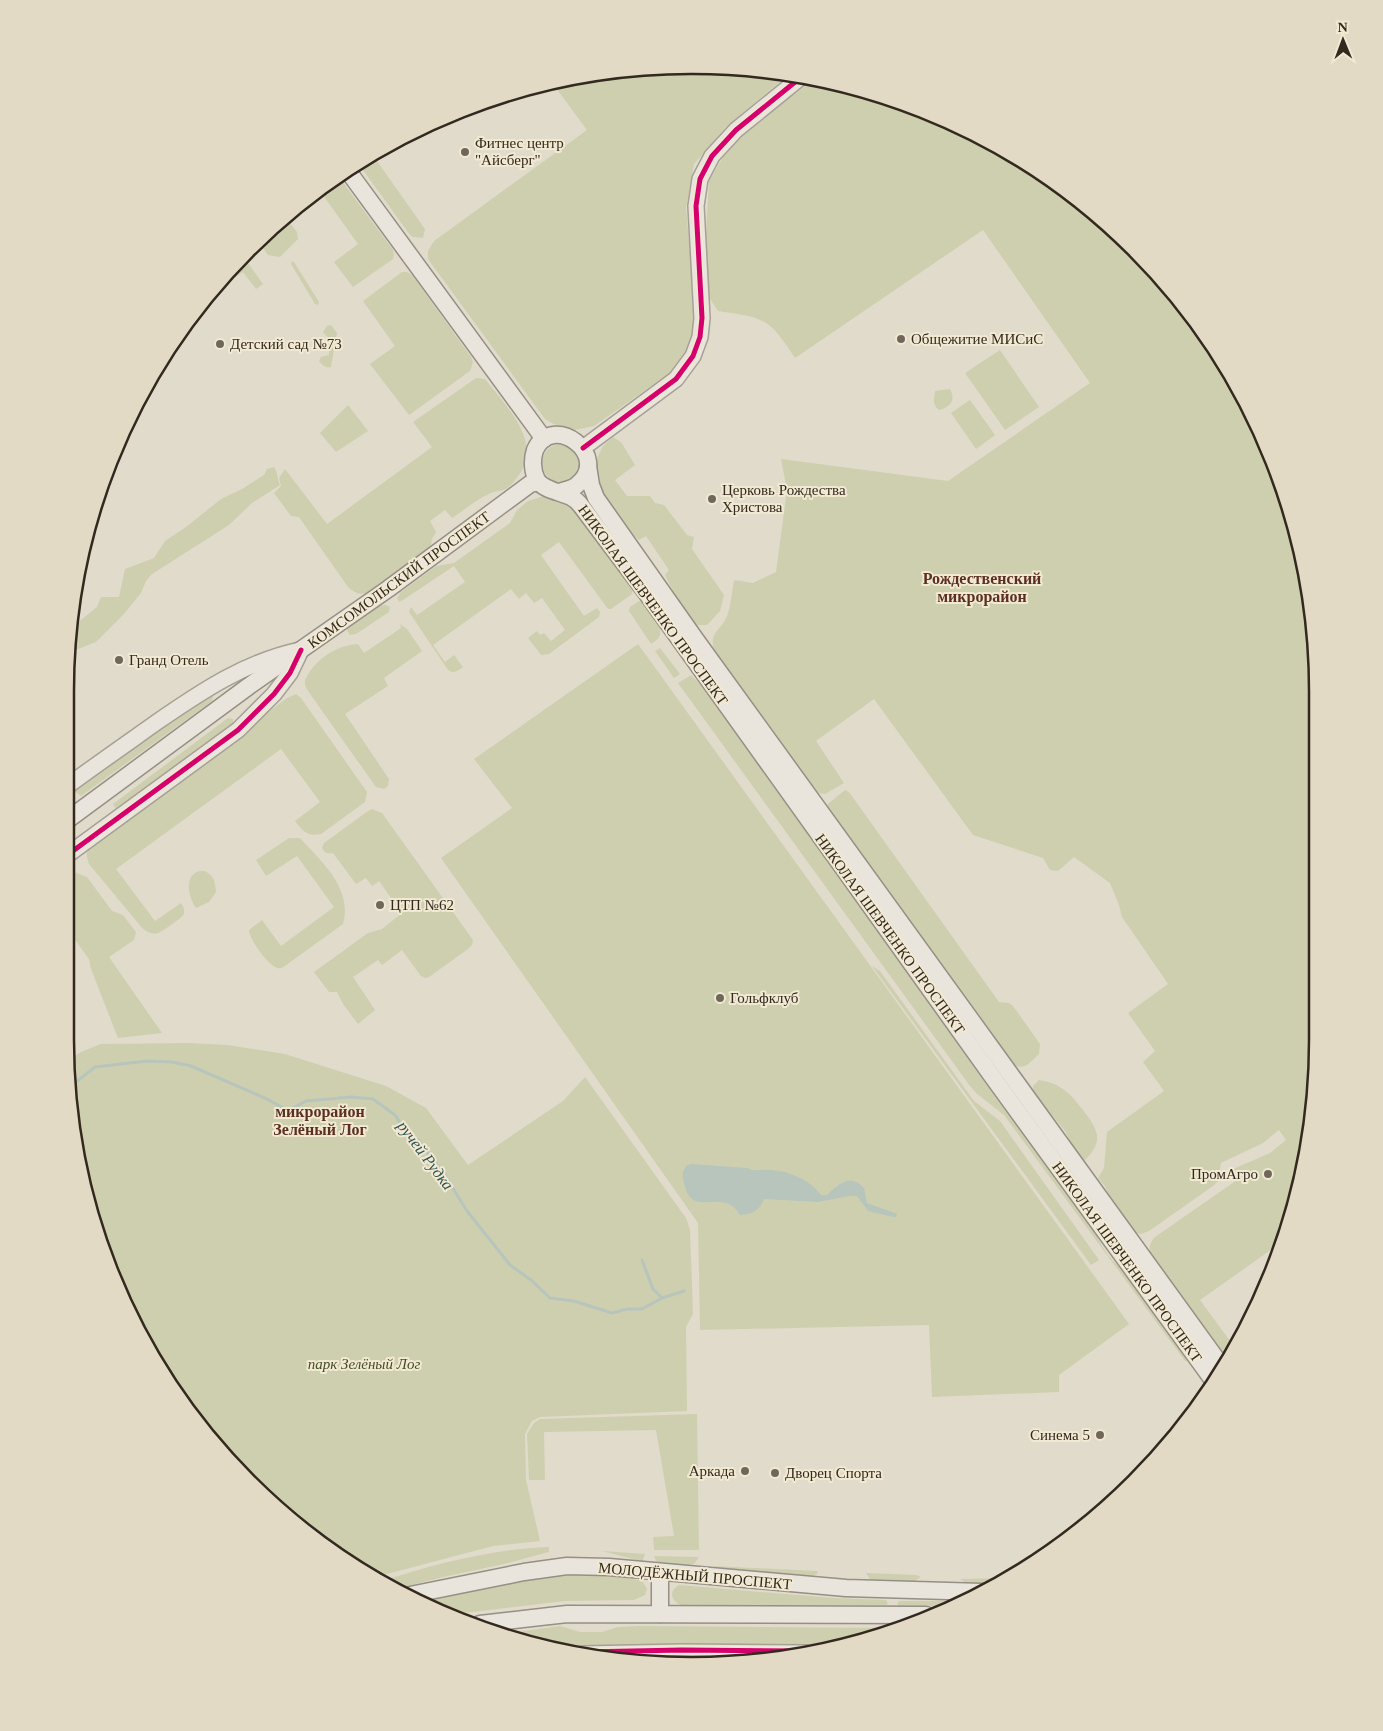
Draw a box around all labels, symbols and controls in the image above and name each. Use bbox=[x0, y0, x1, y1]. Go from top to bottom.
north arrow bbox=[1318, 15, 1368, 65]
text: N bbox=[1338, 20, 1348, 35]
place label: Фитнес центр "Айсберг" bbox=[475, 135, 564, 168]
marker: Фитнес центр "Айсберг" bbox=[459, 146, 471, 158]
place label: Общежитие МИСиС bbox=[911, 331, 1043, 347]
marker: Общежитие МИСиС bbox=[895, 333, 907, 345]
place label: Детский сад №73 bbox=[230, 336, 342, 352]
marker: Детский сад №73 bbox=[214, 338, 226, 350]
place label: Церковь Рождества Христова bbox=[722, 482, 846, 515]
marker: Церковь Рождества Христова bbox=[706, 493, 718, 505]
street label: НИКОЛАЯ ШЕВЧЕНКО ПРОСПЕКТ bbox=[575, 502, 731, 708]
street label: КОМСОМОЛЬСКИЙ ПРОСПЕКТ bbox=[305, 508, 493, 652]
district label: Рождественский микрорайон bbox=[923, 570, 1041, 606]
place label: Гранд Отель bbox=[129, 652, 209, 668]
marker: Гранд Отель bbox=[113, 654, 125, 666]
street label: НИКОЛАЯ ШЕВЧЕНКО ПРОСПЕКТ bbox=[812, 831, 968, 1037]
place label: ЦТП №62 bbox=[390, 897, 454, 913]
marker: ЦТП №62 bbox=[374, 899, 386, 911]
place label: Гольфклуб bbox=[730, 990, 799, 1006]
marker: Гольфклуб bbox=[714, 992, 726, 1004]
district label: микрорайон Зелёный Лог bbox=[273, 1103, 367, 1138]
water label: ручей Рудка bbox=[393, 1117, 457, 1194]
street label: НИКОЛАЯ ШЕВЧЕНКО ПРОСПЕКТ bbox=[1049, 1159, 1205, 1365]
place label: ПромАгро bbox=[1191, 1166, 1258, 1182]
marker: ПромАгро bbox=[1262, 1168, 1274, 1180]
park label: парк Зелёный Лог bbox=[308, 1356, 420, 1372]
place label: Синема 5 bbox=[1030, 1427, 1090, 1443]
marker: Синема 5 bbox=[1094, 1429, 1106, 1441]
place label: Аркада bbox=[689, 1463, 735, 1479]
marker: Аркада bbox=[739, 1465, 751, 1477]
place label: Дворец Спорта bbox=[785, 1465, 882, 1481]
marker: Дворец Спорта bbox=[769, 1467, 781, 1479]
street label: МОЛОДЁЖНЫЙ ПРОСПЕКТ bbox=[597, 1560, 793, 1592]

